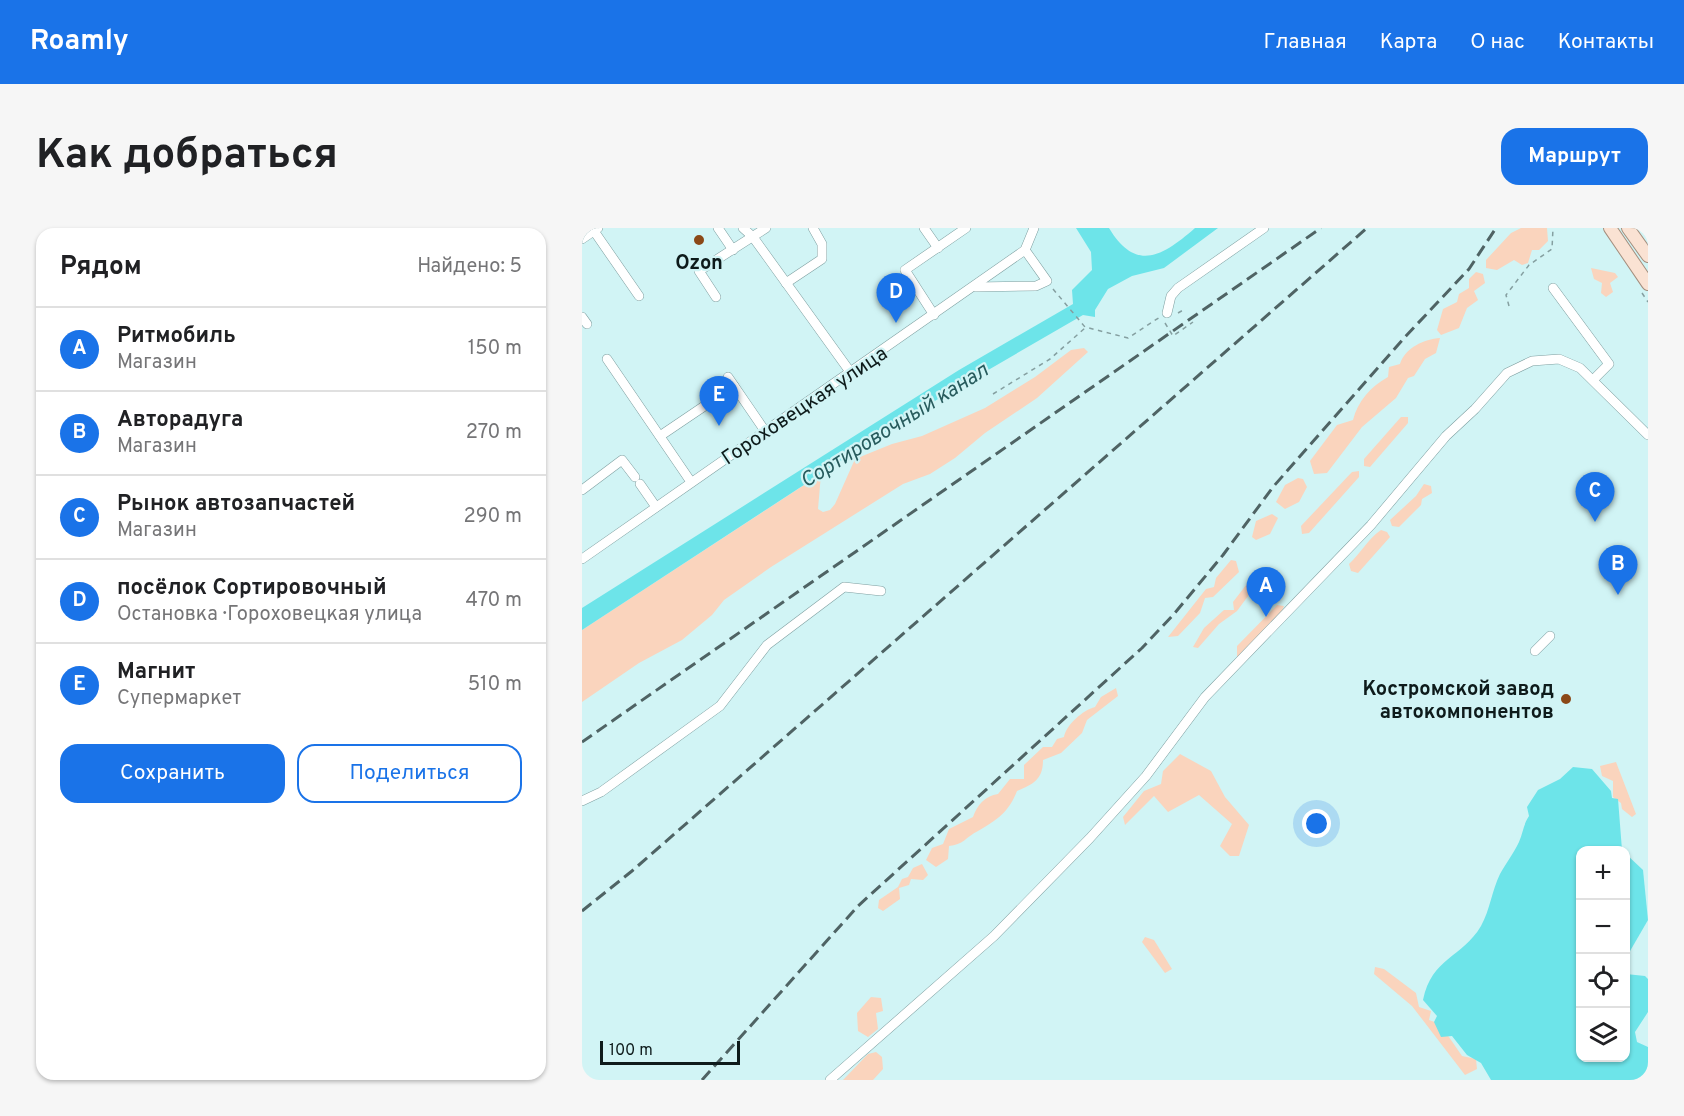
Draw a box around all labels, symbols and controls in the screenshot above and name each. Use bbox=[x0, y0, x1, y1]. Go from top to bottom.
text: Roamly bbox=[30, 24, 129, 60]
text: Главная bbox=[1263, 29, 1347, 56]
text: Карта bbox=[1380, 29, 1437, 56]
text: О нас bbox=[1470, 29, 1525, 56]
text: Контакты bbox=[1558, 29, 1654, 56]
button: Маршрут bbox=[1501, 128, 1648, 185]
text: Как добраться bbox=[36, 130, 338, 183]
marker: Ozon bbox=[692, 233, 706, 247]
text: Рядом bbox=[60, 251, 142, 284]
place label: Ozon bbox=[675, 251, 723, 277]
text: Найдено: 5 bbox=[417, 254, 522, 280]
pin: D bbox=[876, 274, 916, 323]
text: Ритмобиль bbox=[117, 323, 236, 350]
text: A bbox=[72, 336, 87, 362]
text: 150 m bbox=[468, 336, 522, 362]
street label: Гороховецкая улица bbox=[717, 341, 893, 472]
text: Магазин bbox=[117, 350, 197, 376]
water label: Сортировочный канал bbox=[796, 357, 995, 495]
pin: E bbox=[700, 376, 738, 426]
text: Авторадуга bbox=[117, 407, 243, 434]
text: B bbox=[73, 420, 86, 446]
text: 270 m bbox=[466, 420, 522, 446]
text: Магазин bbox=[117, 434, 197, 460]
pin: C bbox=[1576, 472, 1614, 522]
text: Рынок автозапчастей bbox=[117, 491, 355, 518]
text: C bbox=[73, 504, 86, 530]
text: 290 m bbox=[464, 504, 522, 530]
text: Магазин bbox=[117, 518, 197, 544]
pin: B bbox=[1598, 546, 1638, 595]
pin: A bbox=[1246, 568, 1286, 617]
text: посёлок Сортировочный bbox=[117, 575, 387, 602]
text: D bbox=[72, 588, 87, 614]
text: 470 m bbox=[465, 588, 522, 614]
text: Остановка · Гороховецкая улица bbox=[117, 602, 422, 628]
text: Магнит bbox=[117, 659, 195, 686]
text: E bbox=[73, 672, 86, 698]
text: 510 m bbox=[468, 672, 522, 698]
place label: Костромской завод автокомпонентов bbox=[1363, 677, 1554, 726]
text: Супермаркет bbox=[117, 686, 241, 712]
marker: Костромской завод автокомпонентов bbox=[1559, 692, 1573, 706]
button: Сохранить bbox=[60, 744, 285, 803]
button: Поделиться bbox=[297, 744, 522, 803]
your location bbox=[1302, 809, 1331, 838]
map controls bbox=[1576, 846, 1630, 1062]
button: + bbox=[1576, 846, 1630, 900]
button: − bbox=[1576, 900, 1630, 954]
button: locate bbox=[1576, 954, 1630, 1008]
button: layers bbox=[1576, 1008, 1630, 1062]
scale bar bbox=[600, 1038, 740, 1066]
text: 100 m bbox=[609, 1041, 653, 1061]

